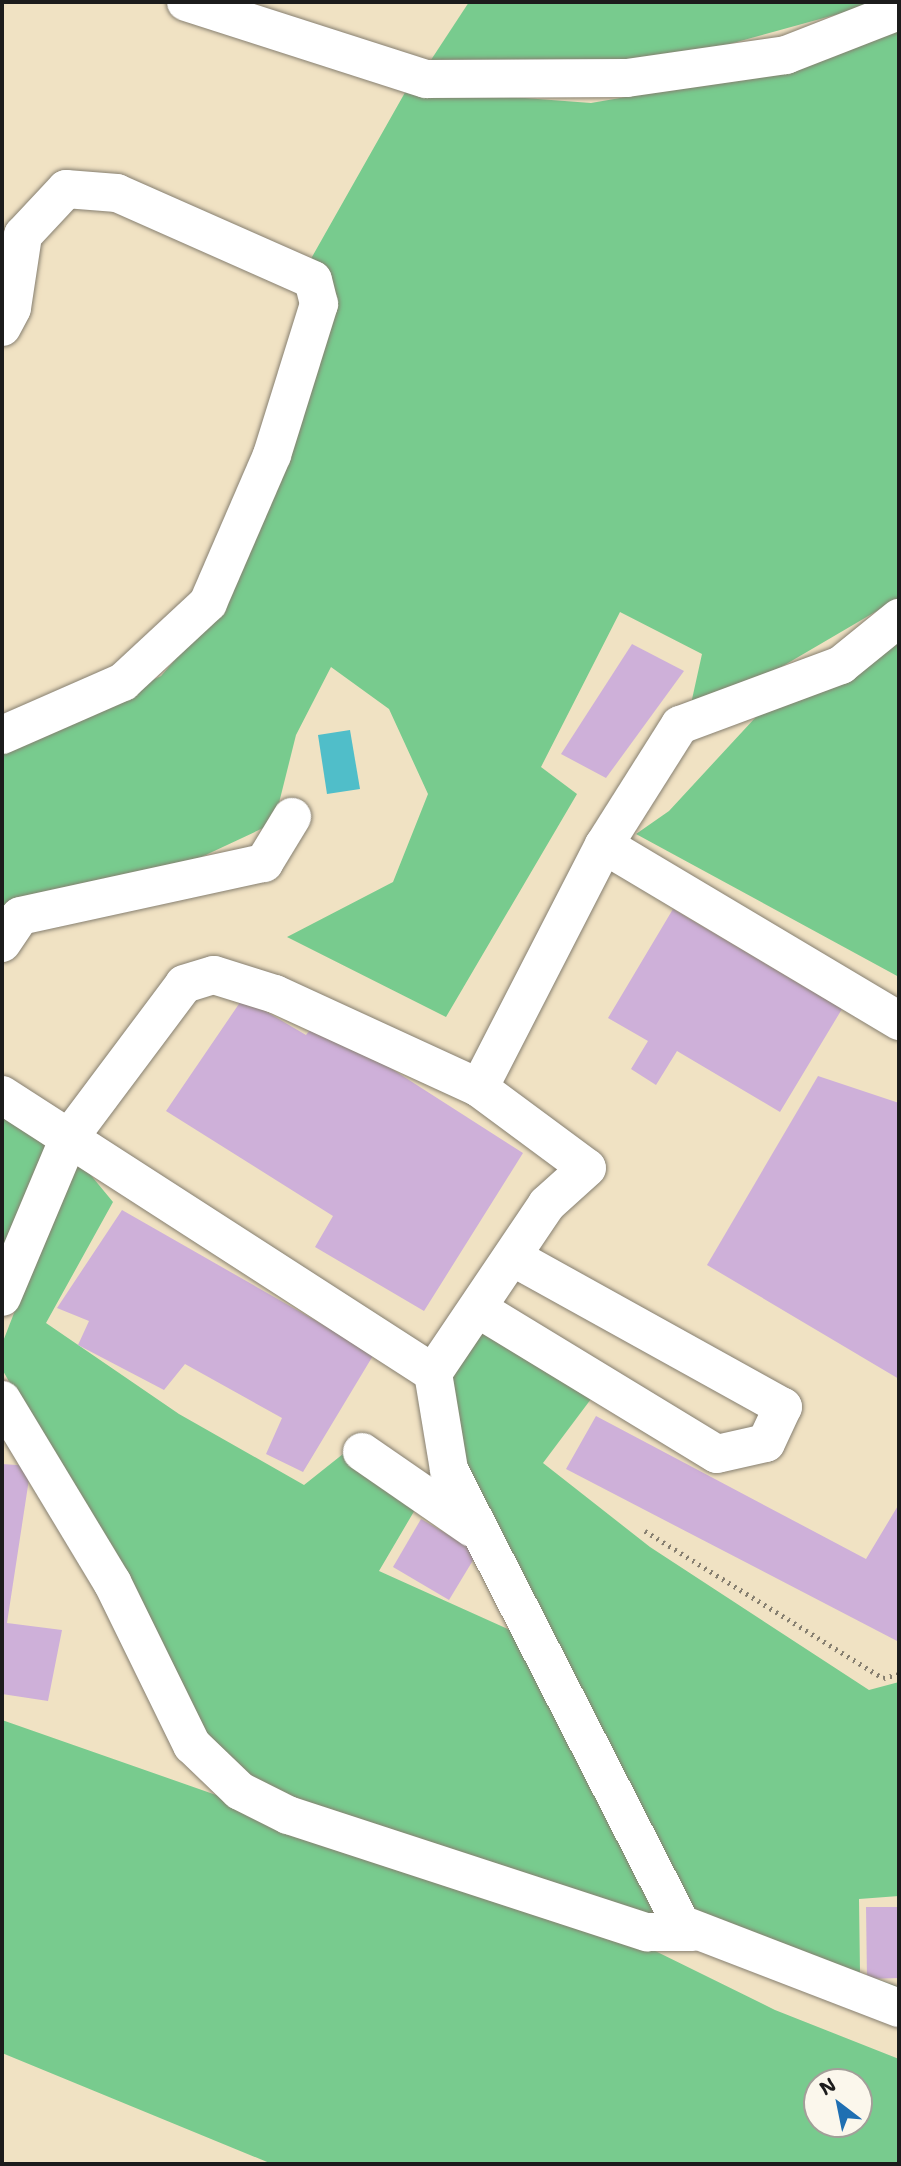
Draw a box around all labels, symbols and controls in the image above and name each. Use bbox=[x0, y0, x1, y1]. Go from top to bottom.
north arrow bbox=[803, 2068, 873, 2138]
text: N bbox=[815, 2072, 841, 2101]

